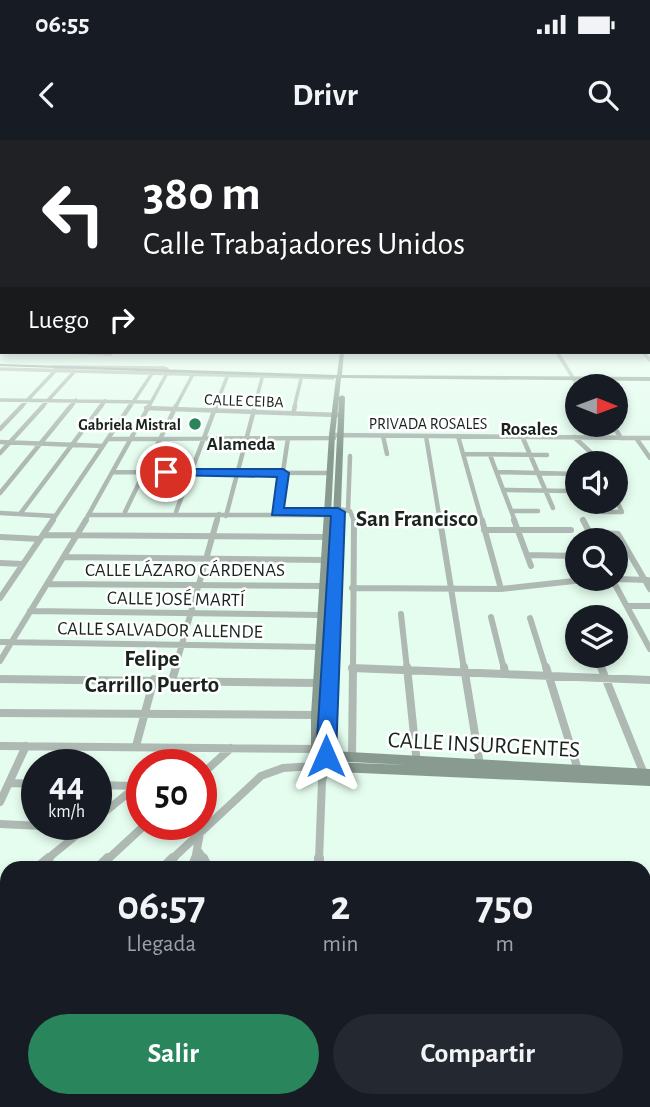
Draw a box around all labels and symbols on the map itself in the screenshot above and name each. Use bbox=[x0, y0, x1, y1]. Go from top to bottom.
north arrow bbox=[565, 374, 628, 438]
street label: CALLE CEIBA bbox=[204, 392, 284, 410]
marker: Gabriela Mistral bbox=[187, 416, 203, 432]
street label: PRIVADA ROSALES bbox=[369, 416, 487, 432]
place label: Gabriela Mistral bbox=[78, 417, 181, 433]
district label: Rosales bbox=[500, 420, 558, 439]
district label: Alameda bbox=[206, 435, 276, 454]
pin bbox=[136, 442, 196, 502]
district label: San Francisco bbox=[356, 508, 478, 531]
street label: CALLE LÁZARO CÁRDENAS bbox=[85, 559, 285, 580]
street label: CALLE JOSÉ MARTÍ bbox=[107, 587, 246, 610]
street label: CALLE SALVADOR ALLENDE bbox=[57, 619, 263, 642]
district label: Felipe Carrillo Puerto bbox=[85, 648, 219, 697]
position arrow bbox=[289, 719, 363, 793]
street label: CALLE INSURGENTES bbox=[387, 729, 581, 762]
speed limit sign: 50 bbox=[126, 749, 217, 840]

